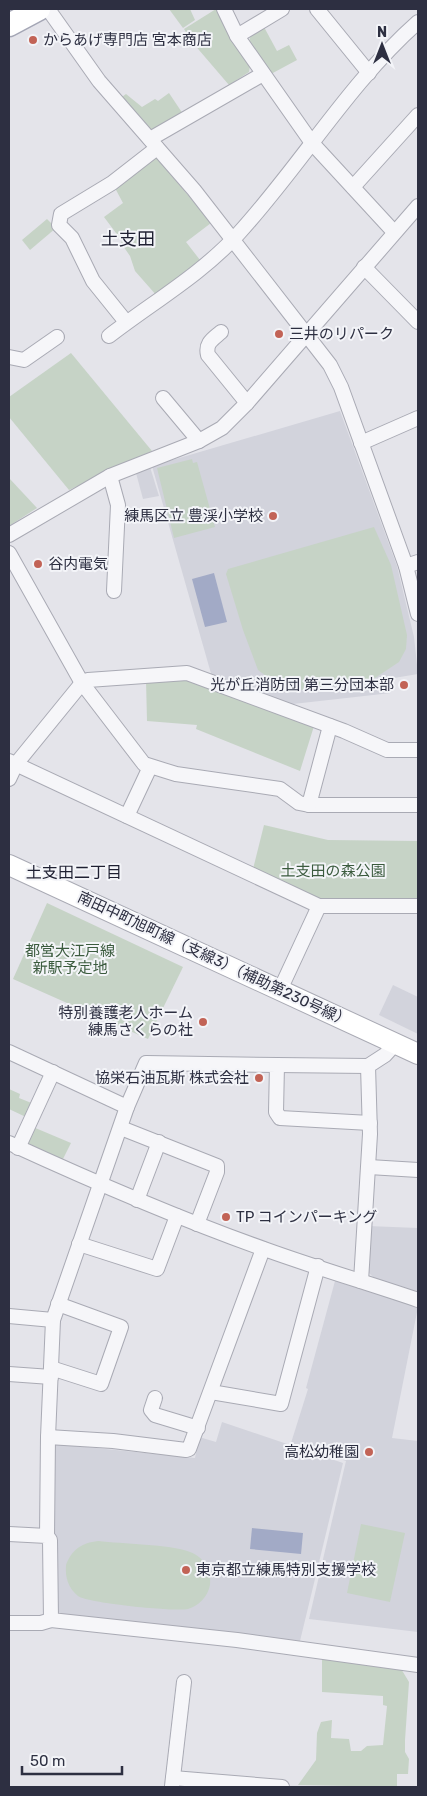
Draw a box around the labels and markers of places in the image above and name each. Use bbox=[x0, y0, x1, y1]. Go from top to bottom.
place label: からあげ専門店 宮本商店 bbox=[43, 31, 212, 49]
marker: からあげ専門店 宮本商店 bbox=[27, 34, 39, 46]
place label: 三井のリパーク bbox=[289, 325, 394, 343]
marker: 三井のリパーク bbox=[273, 328, 285, 340]
place label: 練馬区立 豊渓小学校 bbox=[124, 507, 263, 525]
marker: 練馬区立 豊渓小学校 bbox=[267, 510, 279, 522]
place label: 谷内電気 bbox=[48, 555, 108, 573]
marker: 谷内電気 bbox=[32, 558, 44, 570]
place label: 光が丘消防団 第三分団本部 bbox=[210, 676, 394, 694]
marker: 光が丘消防団 第三分団本部 bbox=[398, 679, 410, 691]
place label: 特別養護老人ホーム 練馬さくらの社 bbox=[58, 1004, 193, 1039]
marker: 特別養護老人ホーム 練馬さくらの社 bbox=[197, 1016, 209, 1028]
place label: 協栄石油瓦斯 株式会社 bbox=[95, 1069, 249, 1087]
marker: 協栄石油瓦斯 株式会社 bbox=[253, 1072, 265, 1084]
place label: TP コインパーキング bbox=[236, 1208, 377, 1226]
marker: TP コインパーキング bbox=[220, 1211, 232, 1223]
place label: 高松幼稚園 bbox=[284, 1443, 359, 1461]
marker: 高松幼稚園 bbox=[363, 1446, 375, 1458]
place label: 東京都立練馬特別支援学校 bbox=[196, 1561, 376, 1579]
marker: 東京都立練馬特別支援学校 bbox=[180, 1564, 192, 1576]

